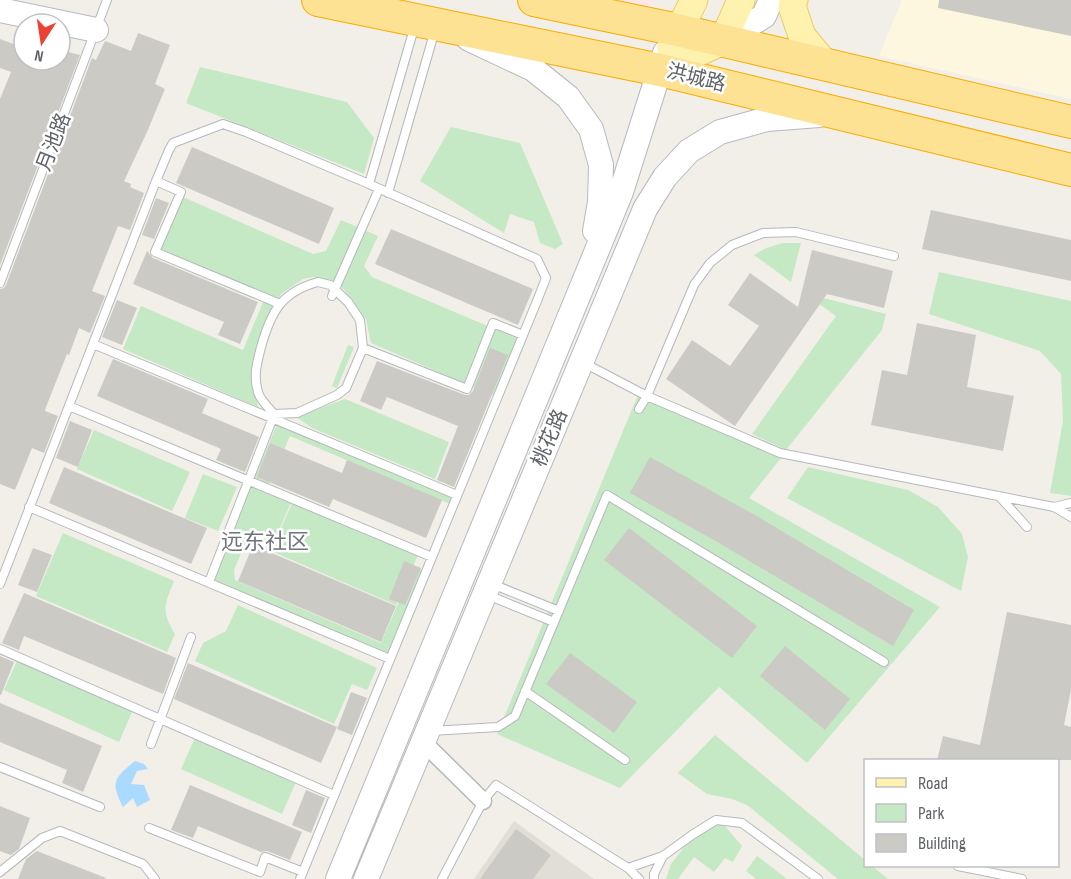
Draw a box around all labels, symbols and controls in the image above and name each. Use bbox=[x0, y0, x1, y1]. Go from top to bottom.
north arrow bbox=[12, 12, 72, 72]
text: N bbox=[33, 45, 45, 65]
street label: 洪城路 bbox=[664, 59, 728, 97]
street label: 月池路 bbox=[32, 110, 76, 174]
street label: 桃花路 bbox=[527, 406, 573, 470]
district label: 远东社区 bbox=[221, 529, 309, 556]
legend bbox=[864, 759, 1059, 867]
text: Road bbox=[918, 773, 948, 794]
text: Park bbox=[918, 803, 944, 824]
text: Building bbox=[918, 833, 966, 854]

